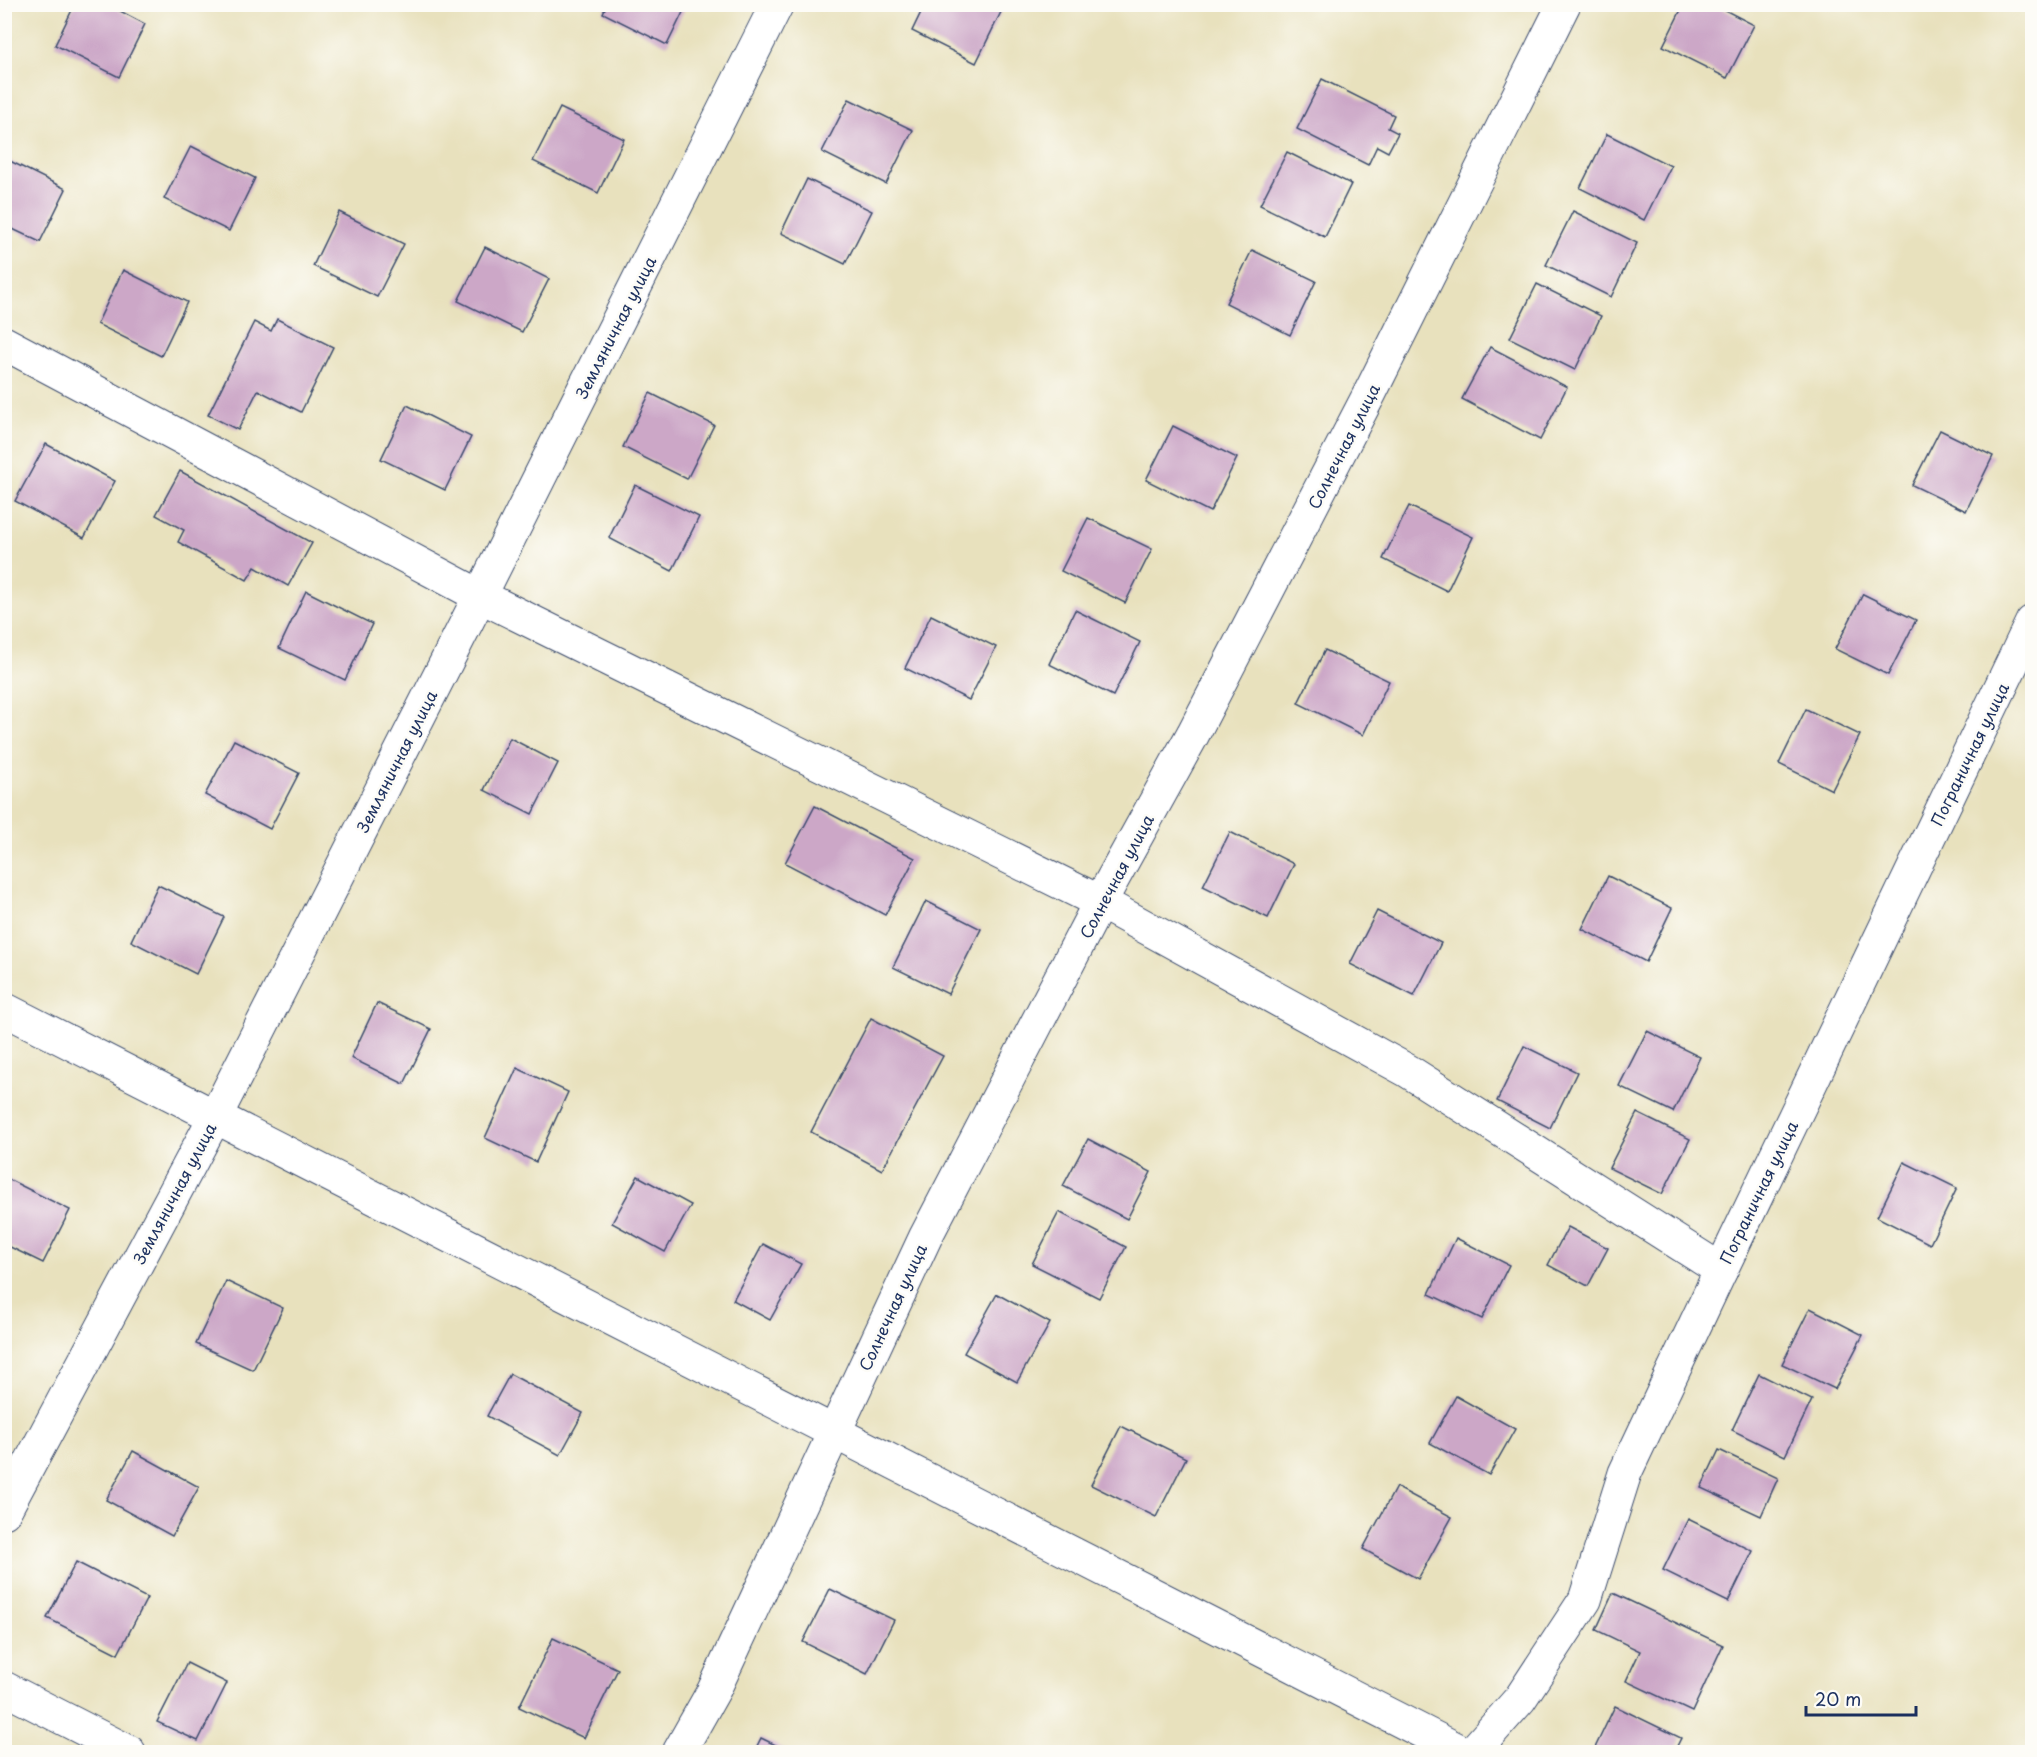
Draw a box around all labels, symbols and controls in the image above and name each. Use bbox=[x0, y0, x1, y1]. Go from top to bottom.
street label: Земляничная улица bbox=[569, 252, 661, 402]
street label: Солнечная улица bbox=[1301, 379, 1385, 513]
street label: Пограничная улица bbox=[1924, 678, 2014, 830]
street label: Земляничная улица bbox=[350, 686, 442, 836]
street label: Солнечная улица bbox=[1073, 810, 1159, 942]
street label: Пограничная улица bbox=[1713, 1116, 1803, 1268]
street label: Земляничная улица bbox=[127, 1118, 221, 1268]
street label: Солнечная улица bbox=[852, 1240, 932, 1374]
scale bar bbox=[1806, 1679, 1916, 1717]
text: 20 m bbox=[1815, 1685, 1861, 1712]

